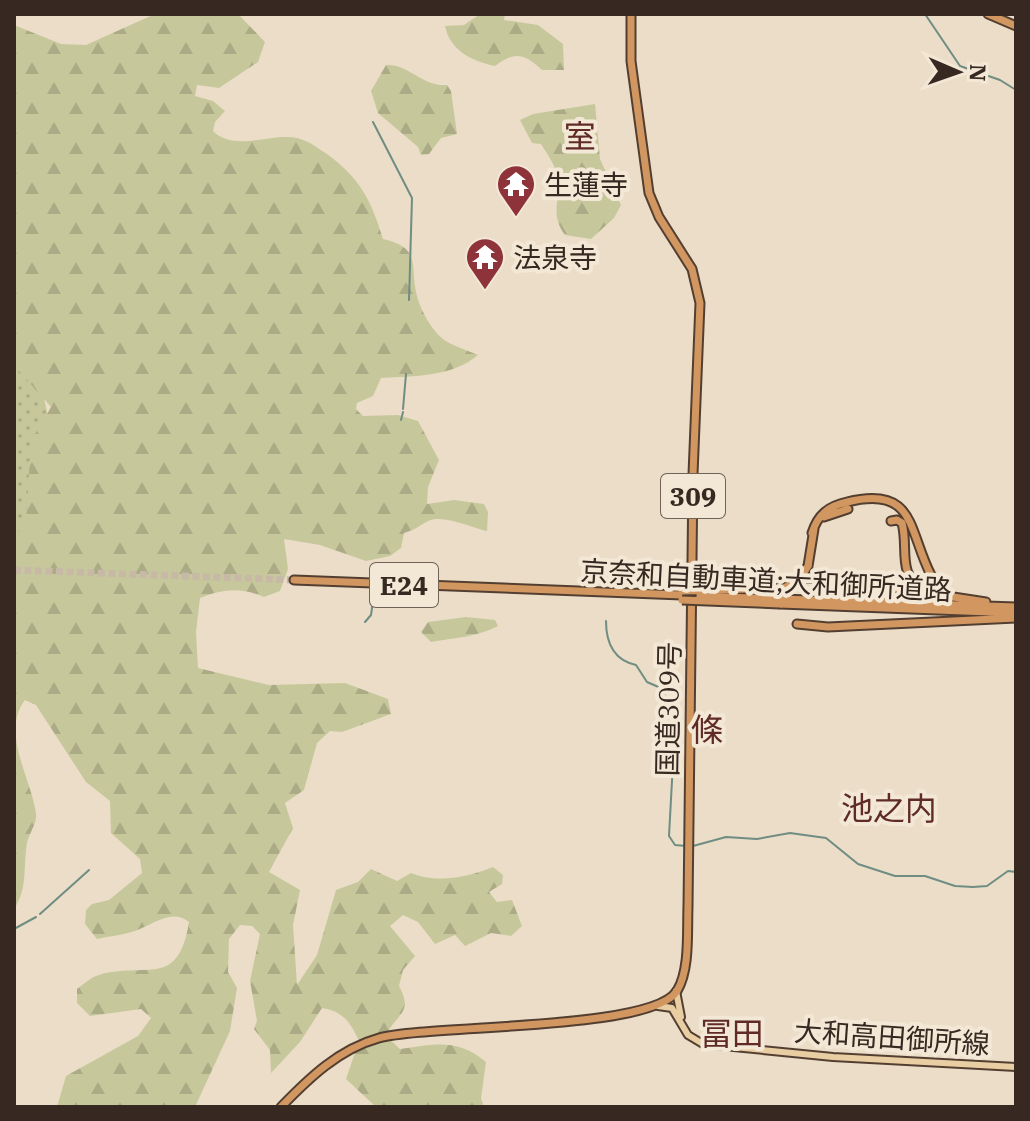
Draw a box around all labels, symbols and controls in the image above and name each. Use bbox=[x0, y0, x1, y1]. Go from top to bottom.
north arrow bbox=[918, 32, 998, 112]
text: N bbox=[964, 64, 993, 82]
district label: 室 bbox=[564, 115, 596, 157]
temple icon: 生蓮寺 bbox=[495, 163, 537, 218]
place label: 生蓮寺 bbox=[544, 166, 628, 203]
temple icon: 法泉寺 bbox=[464, 236, 506, 291]
place label: 法泉寺 bbox=[513, 239, 597, 276]
road number: 309 bbox=[661, 474, 725, 518]
street label: 京奈和自動車道;大和御所道路 bbox=[579, 552, 953, 608]
road number: E24 bbox=[370, 563, 438, 607]
street label: 国道309号 bbox=[648, 641, 688, 777]
district label: 條 bbox=[691, 708, 723, 750]
district label: 池之内 bbox=[841, 787, 937, 829]
district label: 冨田 bbox=[700, 1012, 764, 1054]
street label: 大和高田御所線 bbox=[793, 1012, 991, 1062]

